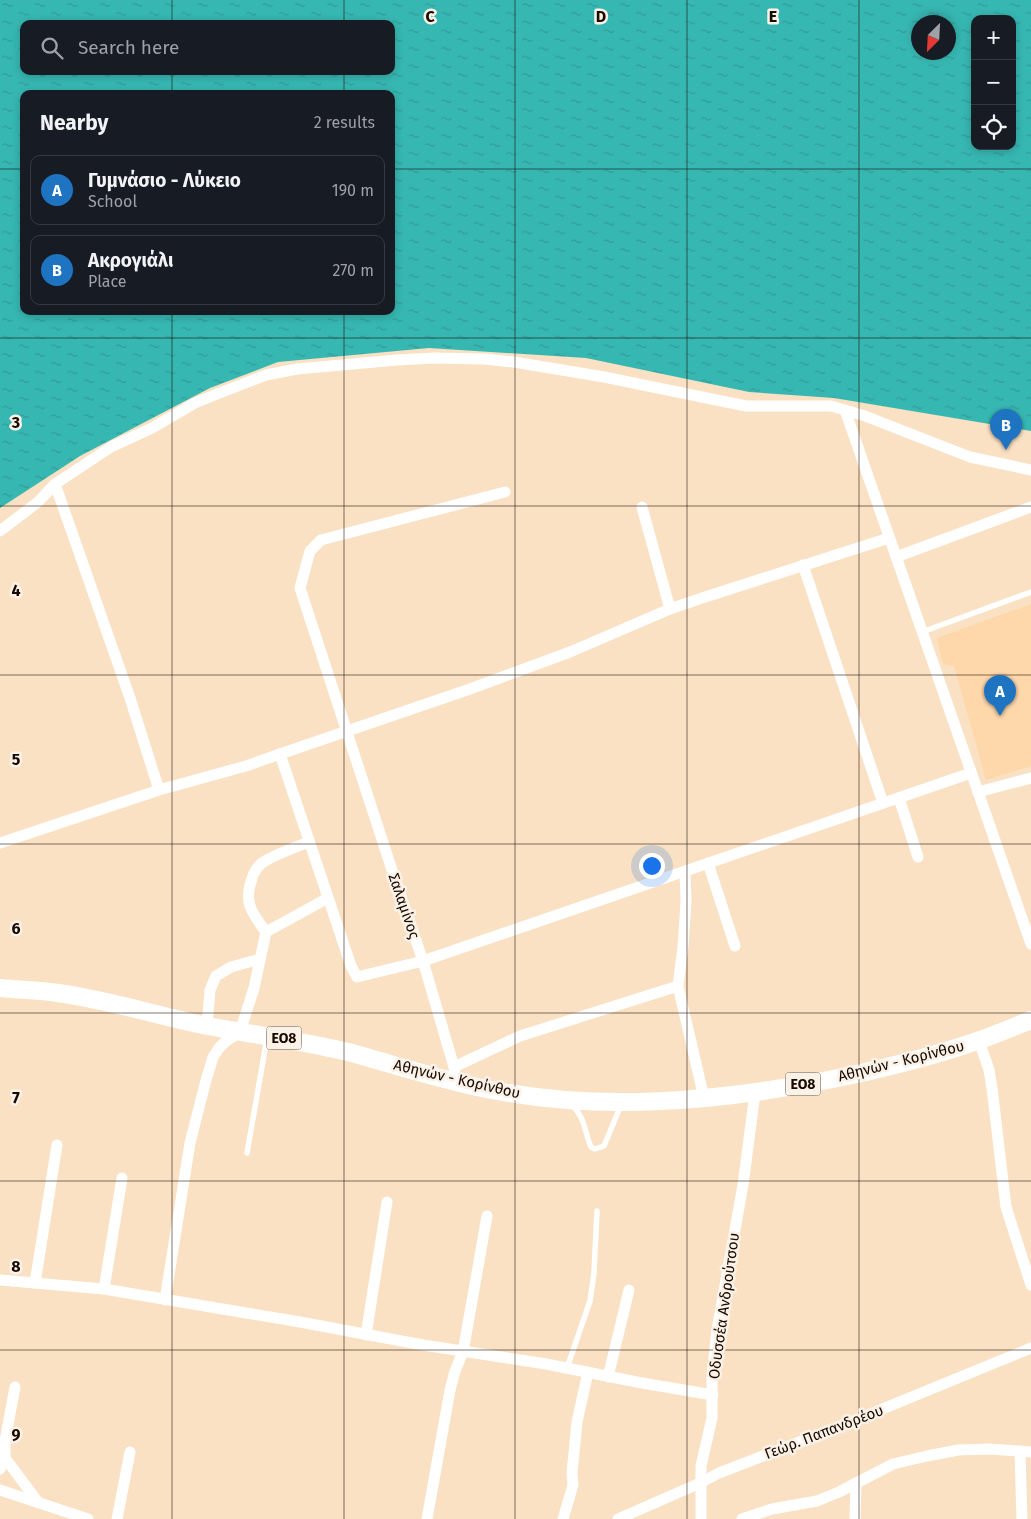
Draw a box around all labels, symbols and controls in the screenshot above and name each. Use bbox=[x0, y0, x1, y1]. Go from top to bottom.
text: C bbox=[425, 7, 435, 26]
text: D bbox=[596, 7, 606, 26]
text: E bbox=[769, 7, 777, 26]
north arrow bbox=[911, 15, 956, 60]
map controls bbox=[971, 15, 1016, 150]
button: + bbox=[971, 15, 1016, 60]
search box bbox=[20, 20, 395, 75]
icon: search bbox=[38, 34, 66, 62]
text: Search here bbox=[78, 36, 179, 59]
button: − bbox=[971, 60, 1016, 105]
button: locate bbox=[971, 105, 1016, 150]
text: Nearby bbox=[40, 110, 108, 136]
text: 2 results bbox=[314, 113, 375, 132]
text: Γυμνάσιο - Λύκειο bbox=[88, 169, 241, 192]
text: A bbox=[52, 181, 62, 200]
text: 190 m bbox=[332, 181, 374, 200]
text: School bbox=[88, 192, 137, 211]
text: Ακρογιάλι bbox=[88, 249, 173, 272]
text: B bbox=[52, 261, 62, 280]
text: 270 m bbox=[332, 261, 374, 280]
text: Place bbox=[88, 272, 127, 291]
pin: B bbox=[990, 409, 1022, 450]
text: 3 bbox=[11, 413, 20, 432]
text: 4 bbox=[11, 581, 21, 600]
pin: A bbox=[984, 675, 1016, 716]
text: 5 bbox=[12, 750, 21, 769]
your location bbox=[639, 853, 665, 879]
street label: Σαλαμίνος bbox=[384, 871, 424, 941]
text: 6 bbox=[11, 919, 21, 938]
road number: ΕΟ8 bbox=[266, 1026, 302, 1050]
street label: Αθηνών - Κορίνθου bbox=[836, 1037, 966, 1085]
street label: Αθηνών - Κορίνθου bbox=[392, 1056, 522, 1102]
road number: ΕΟ8 bbox=[786, 1072, 820, 1096]
text: 7 bbox=[12, 1088, 20, 1107]
street label: Οδυσσέα Ανδρούτσου bbox=[705, 1232, 743, 1380]
text: 8 bbox=[11, 1257, 21, 1276]
street label: Γεώρ. Παπανδρέου bbox=[762, 1401, 886, 1463]
text: 9 bbox=[12, 1425, 21, 1444]

